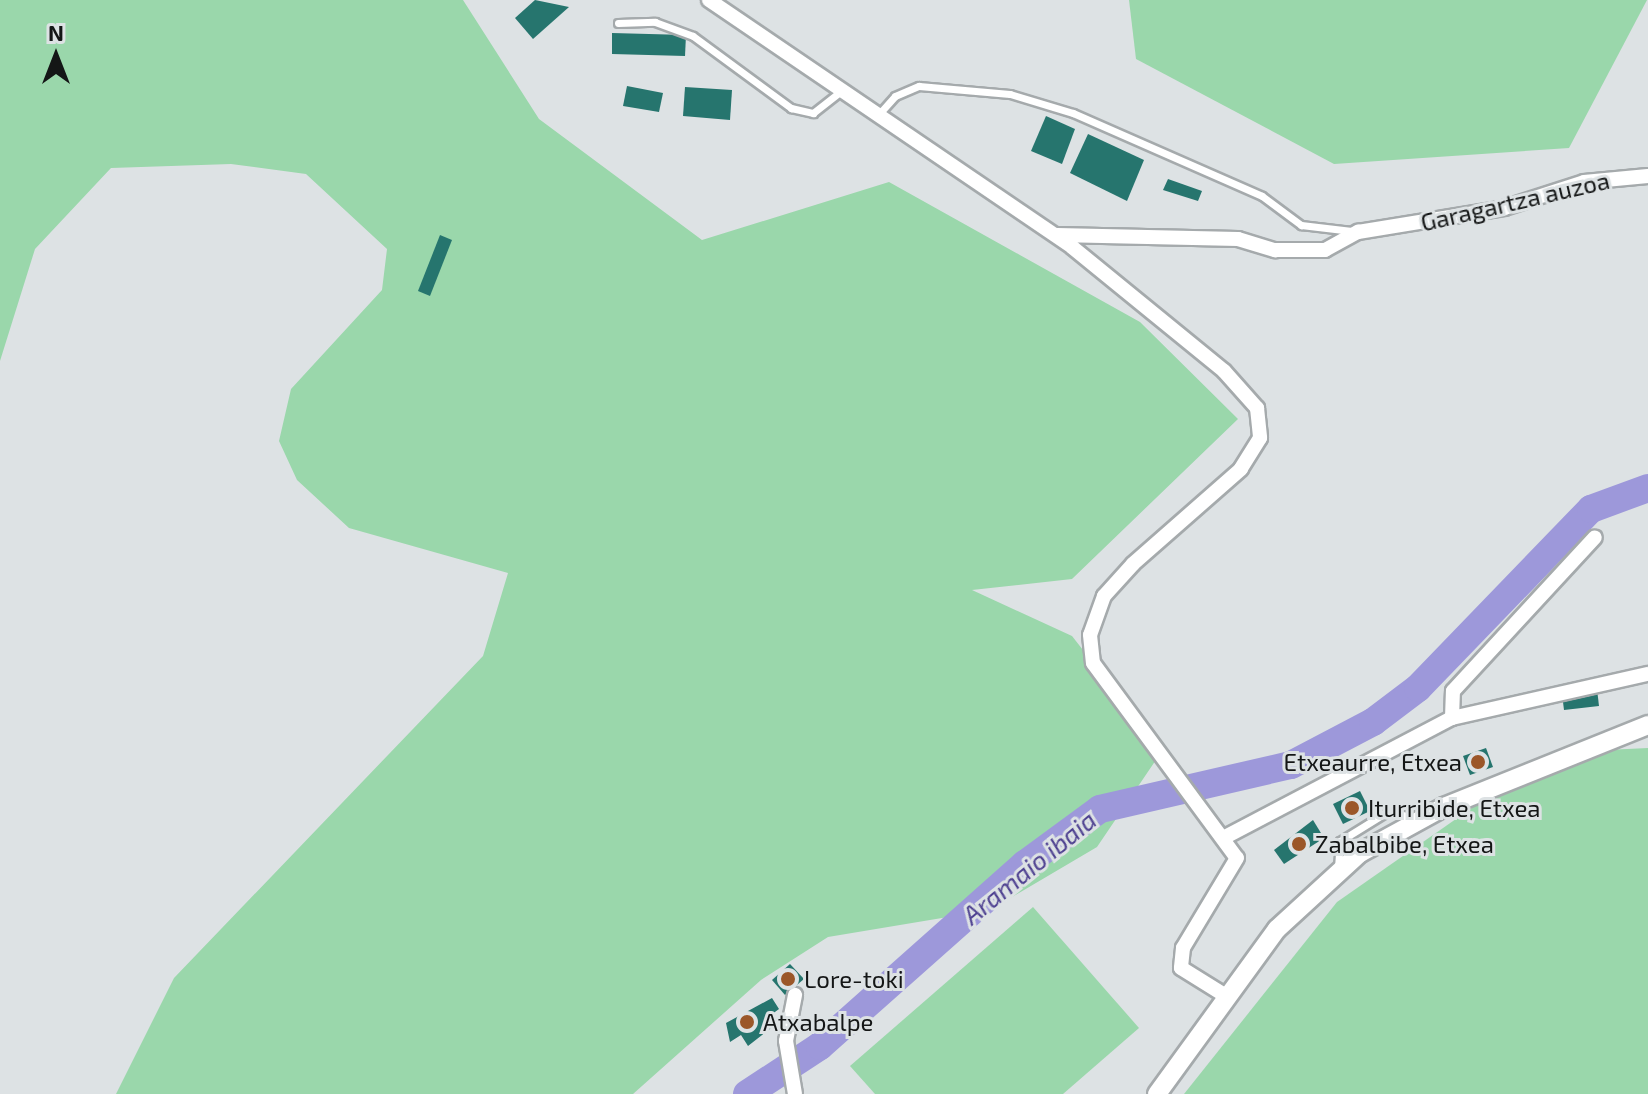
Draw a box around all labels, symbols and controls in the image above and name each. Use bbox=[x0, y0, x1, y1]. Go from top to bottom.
north arrow bbox=[16, 16, 96, 96]
text: N bbox=[48, 19, 64, 45]
street label: Garagartza auzoa bbox=[1418, 165, 1612, 237]
place label: Etxeaurre, Etxea bbox=[1284, 748, 1462, 776]
marker: Etxeaurre, Etxea bbox=[1469, 753, 1487, 771]
place label: Iturribide, Etxea bbox=[1368, 794, 1540, 822]
marker: Iturribide, Etxea bbox=[1343, 799, 1361, 817]
water label: Aramaio ibaia bbox=[956, 804, 1102, 930]
place label: Zabalbibe, Etxea bbox=[1315, 830, 1494, 858]
marker: Zabalbibe, Etxea bbox=[1290, 835, 1308, 853]
place label: Lore-toki bbox=[804, 965, 904, 993]
marker: Lore-toki bbox=[779, 970, 797, 988]
place label: Atxabalpe bbox=[763, 1008, 873, 1036]
marker: Atxabalpe bbox=[738, 1013, 756, 1031]

